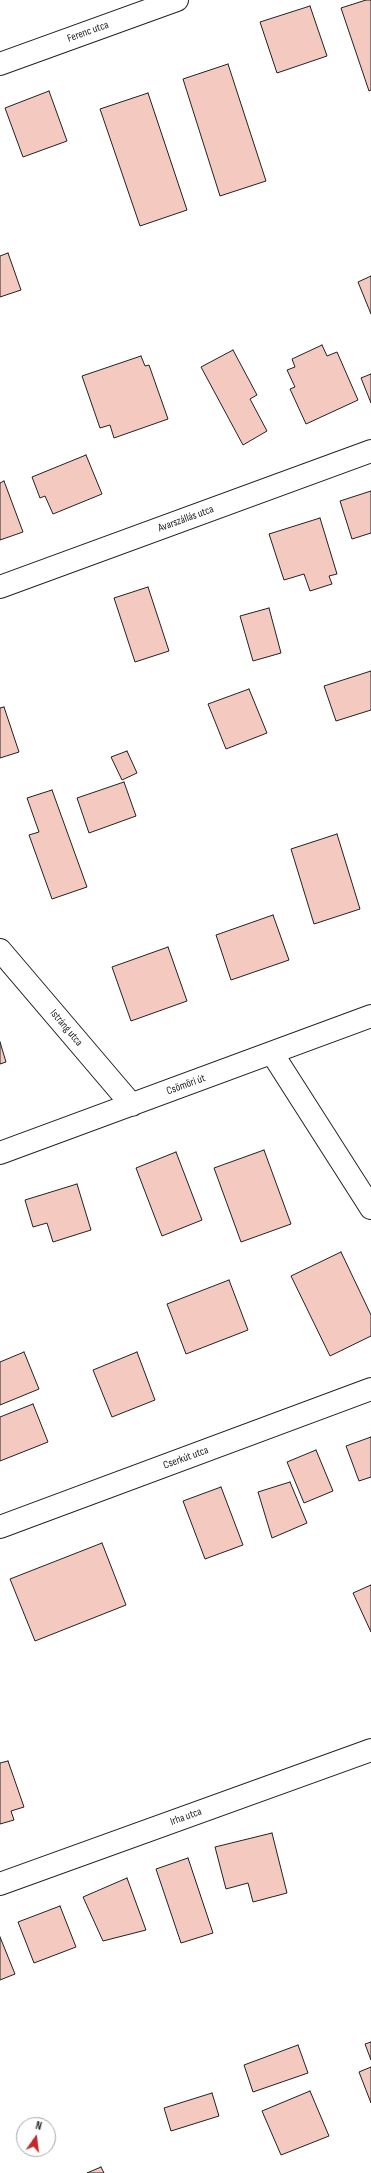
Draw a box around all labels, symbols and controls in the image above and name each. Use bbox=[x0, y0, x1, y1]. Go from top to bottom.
street label: Ferenc utca bbox=[66, 18, 110, 46]
street label: Avarszállás utca bbox=[156, 503, 216, 535]
street label: Istráng utca bbox=[47, 1007, 85, 1049]
street label: Csömöri út bbox=[165, 1072, 207, 1098]
street label: Cserkút utca bbox=[162, 1444, 210, 1472]
street label: Irha utca bbox=[169, 1805, 203, 1829]
north arrow bbox=[16, 2117, 56, 2157]
text: N bbox=[34, 2119, 43, 2133]

